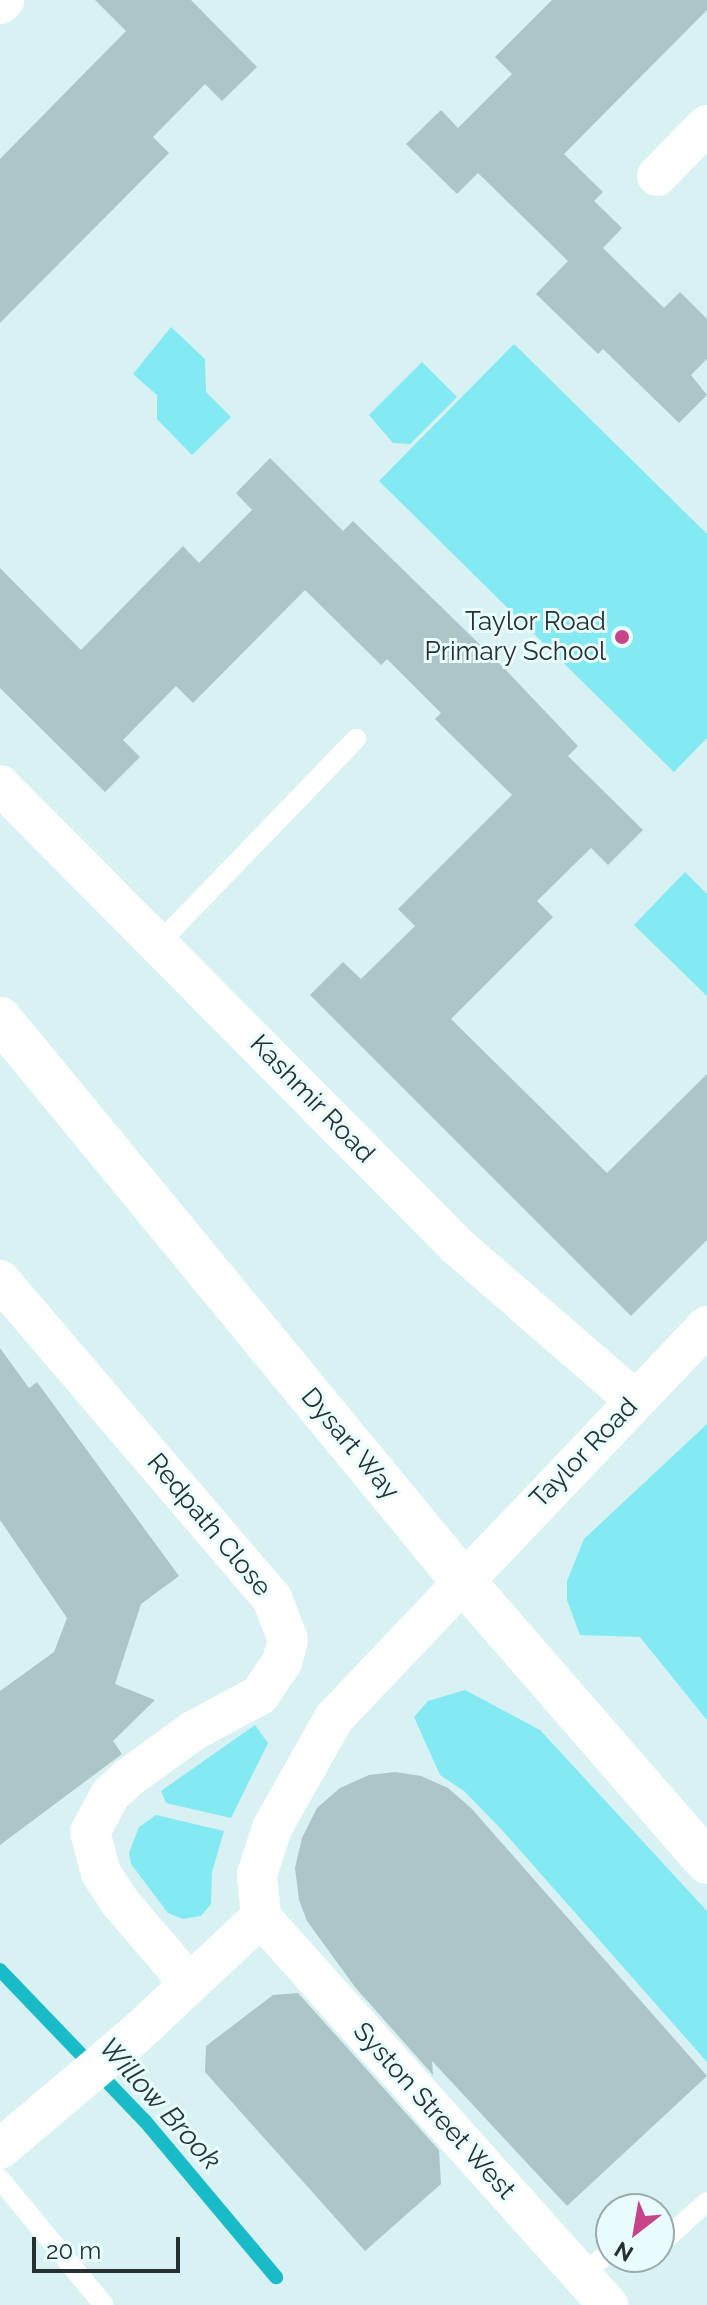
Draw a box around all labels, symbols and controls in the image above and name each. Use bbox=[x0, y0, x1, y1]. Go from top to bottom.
place label: Taylor Road Primary School bbox=[424, 606, 606, 668]
marker: Taylor Road Primary School bbox=[613, 628, 631, 646]
street label: Kashmir Road bbox=[243, 1028, 381, 1170]
street label: Dysart Way bbox=[294, 1381, 406, 1507]
street label: Taylor Road bbox=[524, 1391, 644, 1515]
street label: Redpath Close bbox=[140, 1447, 278, 1603]
street label: Syston Street West bbox=[346, 2016, 522, 2206]
water label: Willow Brook bbox=[92, 2031, 228, 2177]
north arrow bbox=[595, 2193, 675, 2273]
scale bar bbox=[36, 2221, 184, 2271]
text: 20 m bbox=[46, 2236, 101, 2265]
text: N bbox=[610, 2236, 638, 2267]

